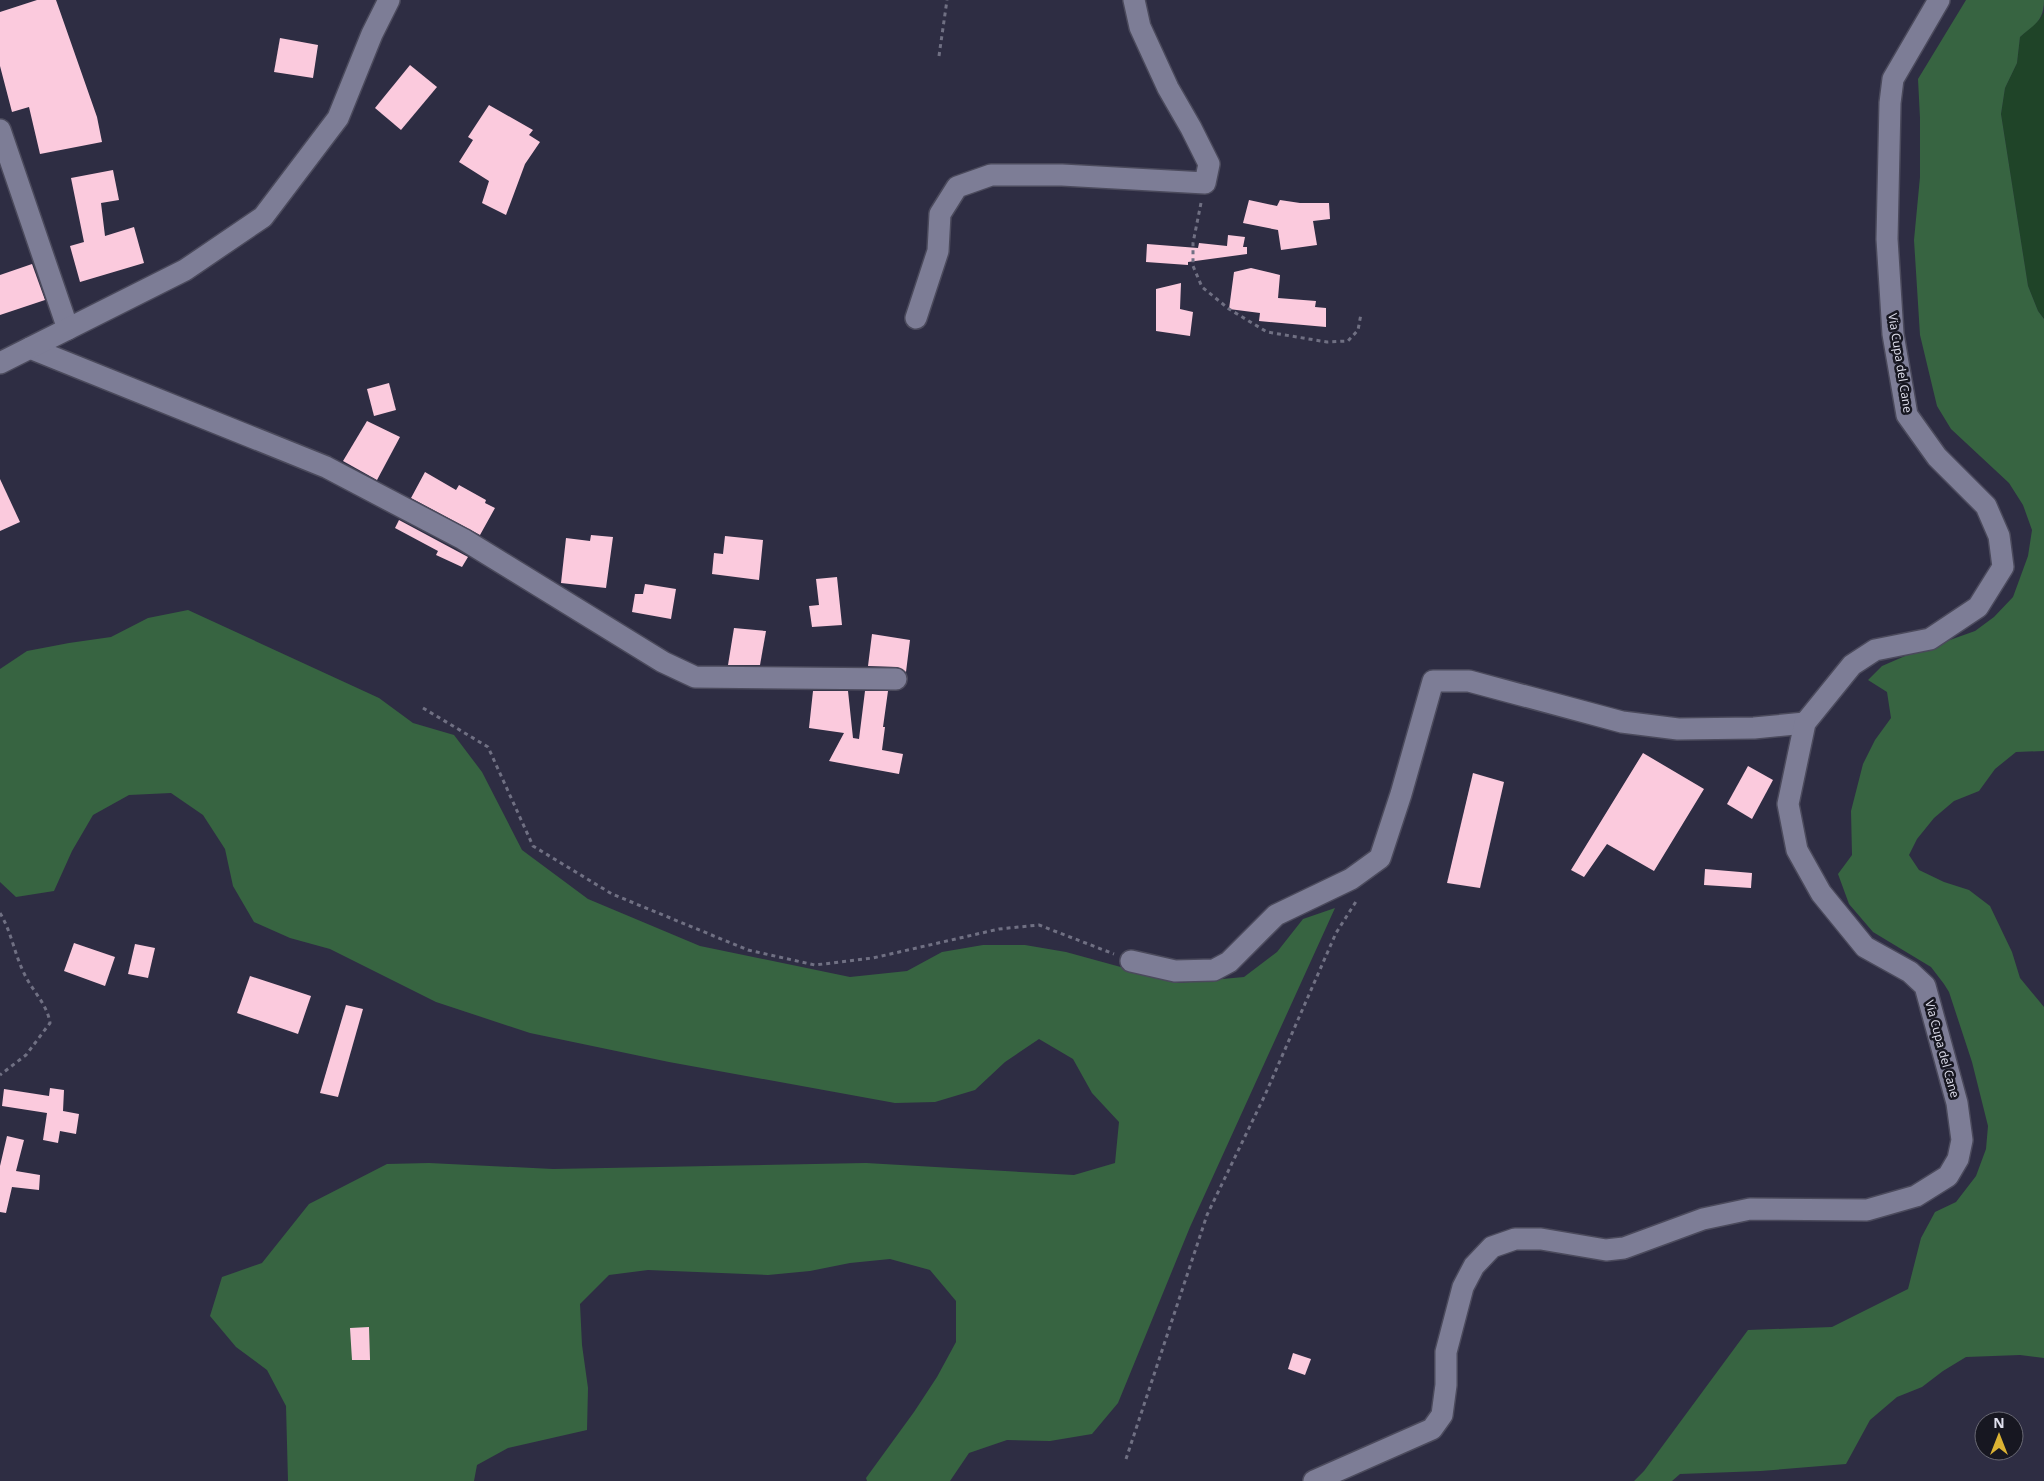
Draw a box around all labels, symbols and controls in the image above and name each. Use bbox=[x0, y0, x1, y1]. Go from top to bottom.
street label: Via Cupa del Cane bbox=[1884, 312, 1917, 414]
street label: Via Cupa del Cane bbox=[1921, 998, 1964, 1100]
north arrow bbox=[1974, 1411, 2024, 1461]
text: N bbox=[1993, 1413, 2005, 1432]

